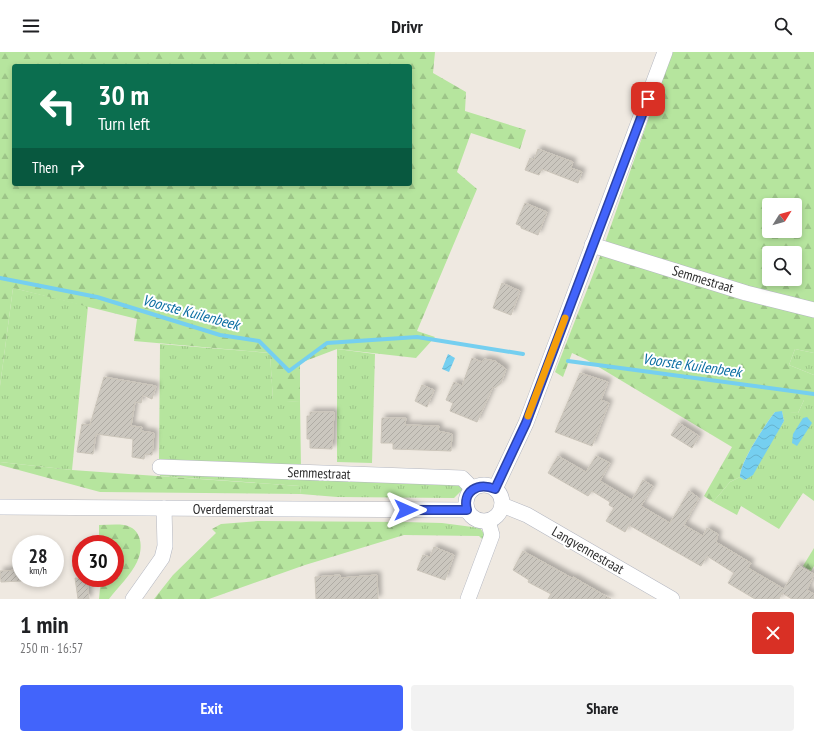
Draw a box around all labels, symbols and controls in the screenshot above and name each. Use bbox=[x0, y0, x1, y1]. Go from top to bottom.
icon: menu bbox=[20, 15, 42, 37]
text: Drivr bbox=[391, 15, 423, 38]
icon: search bbox=[772, 15, 794, 37]
text: 30 m bbox=[98, 76, 149, 113]
icon: left bbox=[32, 80, 84, 132]
pin bbox=[631, 82, 665, 116]
icon: arrive bbox=[637, 88, 659, 110]
text: Turn left bbox=[98, 112, 150, 135]
icon: right bbox=[66, 156, 88, 178]
text: Then bbox=[32, 158, 58, 177]
north arrow bbox=[762, 198, 802, 238]
map controls bbox=[762, 198, 802, 286]
button: search bbox=[762, 246, 802, 286]
street label: Semmestraat bbox=[670, 261, 736, 297]
water label: Voorste Kuilenbeek bbox=[141, 290, 244, 335]
water label: Voorste Kuilenbeek bbox=[641, 349, 745, 382]
street label: Semmestraat bbox=[287, 463, 351, 483]
position arrow bbox=[385, 489, 427, 531]
street label: Overdemerstraat bbox=[193, 500, 273, 518]
street label: Langvennestraat bbox=[549, 522, 627, 578]
speed limit sign: 30 bbox=[72, 535, 124, 587]
text: 28 bbox=[28, 543, 48, 569]
text: km/h bbox=[29, 564, 47, 577]
text: 1 min bbox=[20, 609, 68, 640]
button: close bbox=[752, 612, 794, 654]
text: 250 m · 16:57 bbox=[20, 640, 83, 657]
button: Exit bbox=[20, 685, 403, 731]
button: Share bbox=[411, 685, 794, 731]

